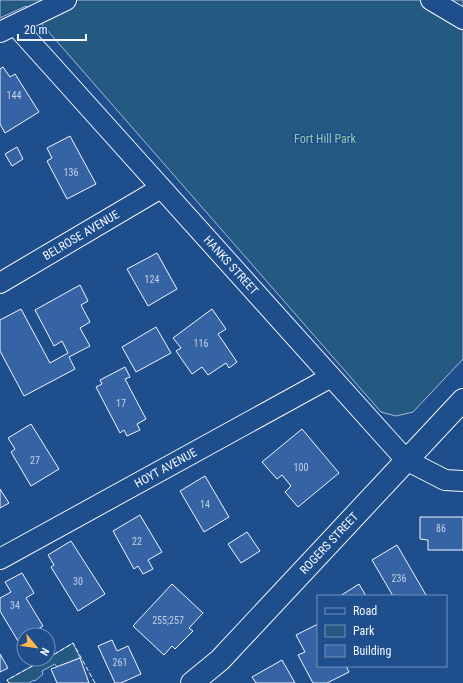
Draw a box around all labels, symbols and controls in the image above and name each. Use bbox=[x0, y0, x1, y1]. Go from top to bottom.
scale bar bbox=[18, 16, 86, 42]
text: 20 m bbox=[24, 23, 48, 37]
house number: 144 bbox=[7, 90, 21, 101]
park label: Fort Hill Park bbox=[294, 132, 356, 146]
house number: 136 bbox=[64, 167, 78, 178]
street label: BELROSE AVENUE bbox=[40, 207, 122, 263]
street label: HANKS STREET bbox=[201, 233, 261, 298]
house number: 124 bbox=[145, 274, 159, 285]
house number: 116 bbox=[194, 338, 208, 349]
house number: 17 bbox=[116, 398, 126, 409]
street label: HOYT AVENUE bbox=[132, 445, 199, 491]
house number: 27 bbox=[30, 455, 40, 466]
house number: 100 bbox=[294, 462, 308, 473]
house number: 14 bbox=[200, 499, 210, 510]
street label: ROGERS STREET bbox=[297, 510, 361, 577]
house number: 86 bbox=[436, 523, 446, 534]
house number: 22 bbox=[132, 536, 142, 547]
house number: 236 bbox=[392, 573, 406, 584]
house number: 30 bbox=[73, 576, 83, 587]
legend bbox=[317, 595, 447, 667]
house number: 34 bbox=[10, 600, 20, 611]
text: Road bbox=[353, 604, 377, 618]
house number: 255;257 bbox=[152, 615, 184, 626]
text: Park bbox=[353, 624, 375, 638]
north arrow bbox=[16, 627, 56, 667]
text: Building bbox=[353, 644, 391, 658]
text: N bbox=[37, 646, 52, 658]
house number: 261 bbox=[113, 657, 127, 668]

